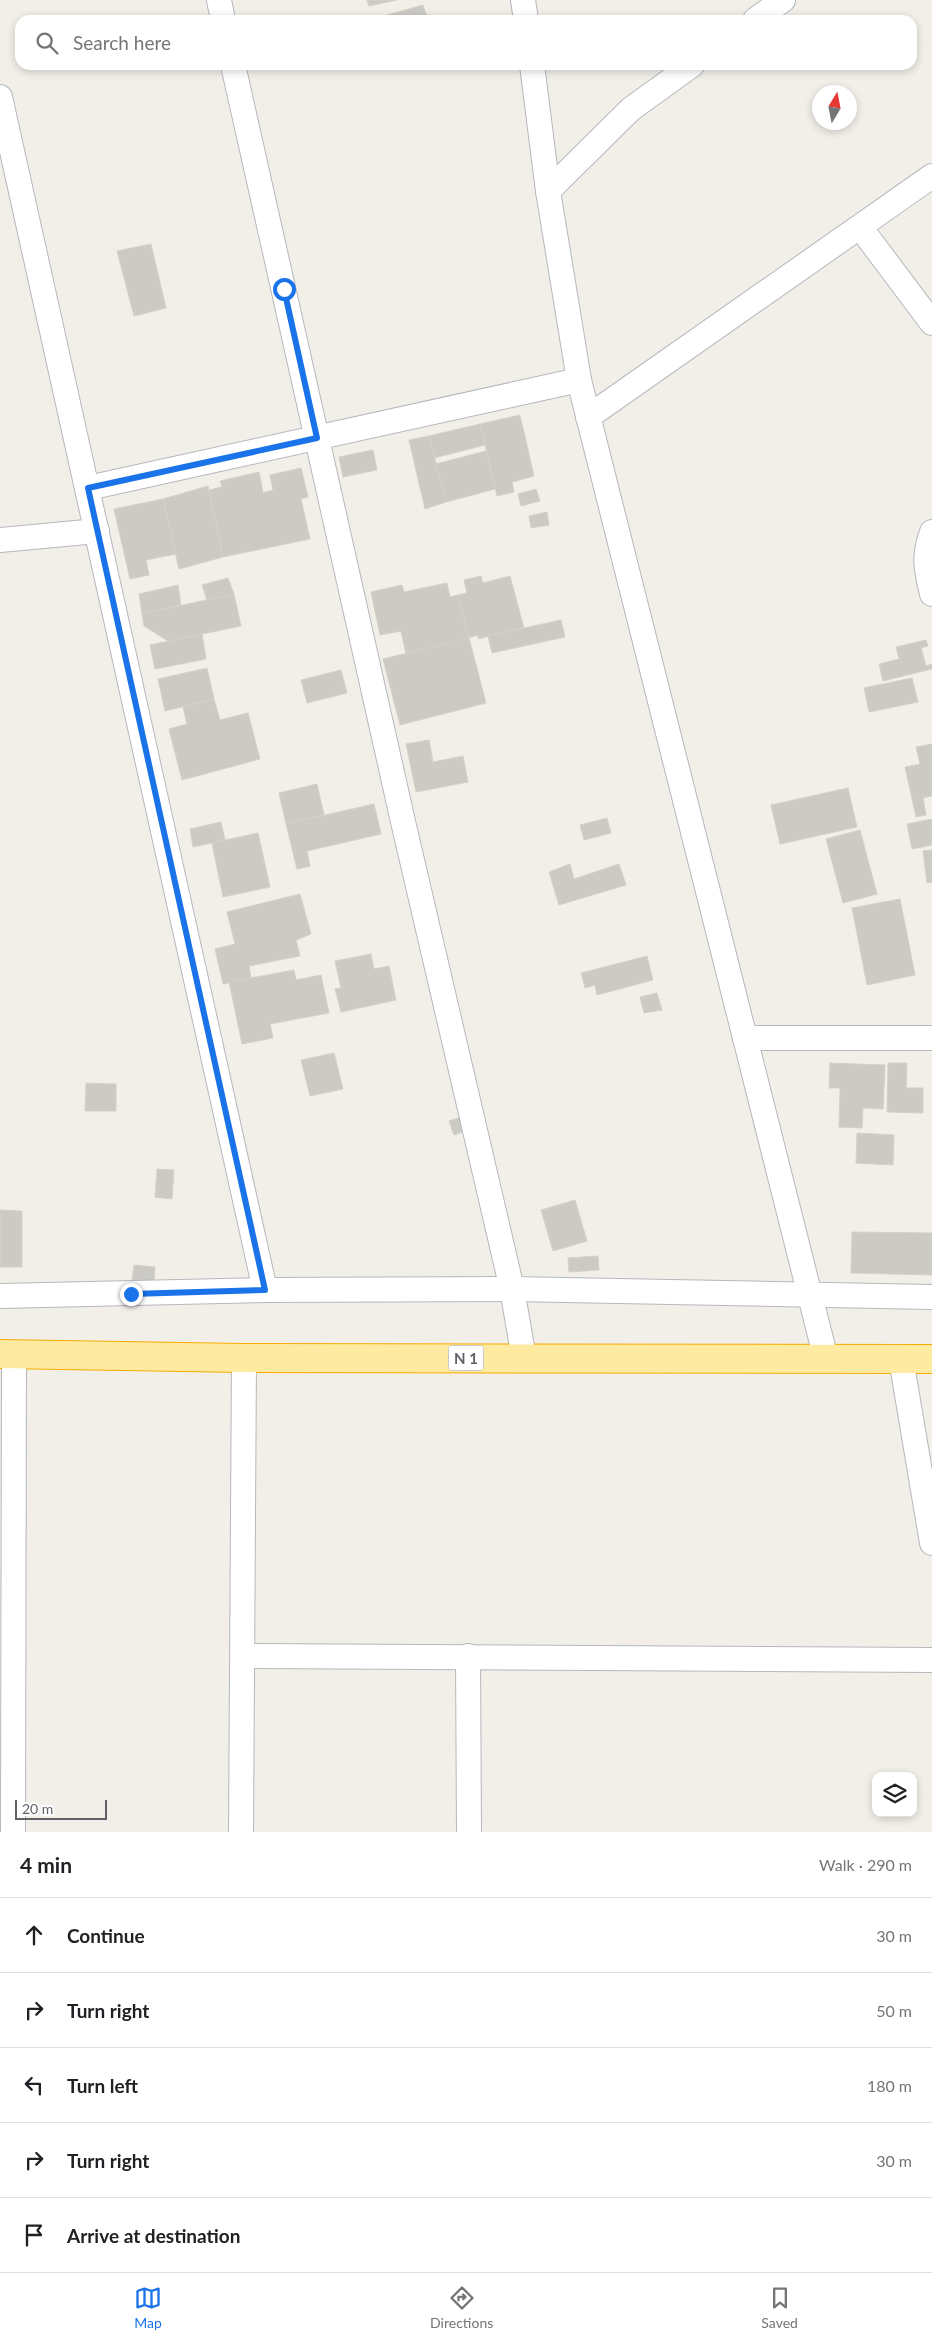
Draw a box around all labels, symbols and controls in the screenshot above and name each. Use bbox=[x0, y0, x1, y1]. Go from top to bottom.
search box bbox=[15, 15, 917, 70]
icon: search bbox=[33, 29, 61, 57]
text: Search here bbox=[73, 31, 171, 54]
north arrow bbox=[812, 85, 857, 130]
route start bbox=[273, 278, 296, 301]
route end bbox=[120, 1283, 143, 1306]
road number: N 1 bbox=[448, 1346, 484, 1370]
map controls bbox=[872, 1772, 917, 1817]
button: layers bbox=[872, 1772, 917, 1817]
scale bar bbox=[15, 1797, 108, 1820]
text: 20 m bbox=[22, 1800, 53, 1817]
text: 4 min bbox=[20, 1852, 72, 1877]
text: Walk · 290 m bbox=[819, 1855, 912, 1874]
icon: ahead bbox=[20, 1921, 48, 1949]
text: Continue bbox=[67, 1924, 145, 1947]
text: 30 m bbox=[876, 1926, 912, 1945]
icon: right bbox=[20, 1996, 48, 2024]
text: Turn right bbox=[67, 1999, 149, 2022]
text: 50 m bbox=[876, 2001, 912, 2020]
icon: left bbox=[20, 2071, 48, 2099]
text: Turn left bbox=[67, 2074, 138, 2097]
text: 180 m bbox=[867, 2076, 912, 2095]
icon: right bbox=[20, 2146, 48, 2174]
text: Turn right bbox=[67, 2149, 149, 2172]
text: 30 m bbox=[876, 2151, 912, 2170]
icon: arrive bbox=[20, 2221, 48, 2249]
text: Arrive at destination bbox=[67, 2224, 240, 2247]
tab: Map bbox=[134, 2284, 162, 2331]
tab: Directions bbox=[430, 2284, 493, 2331]
tab: Saved bbox=[761, 2284, 798, 2331]

